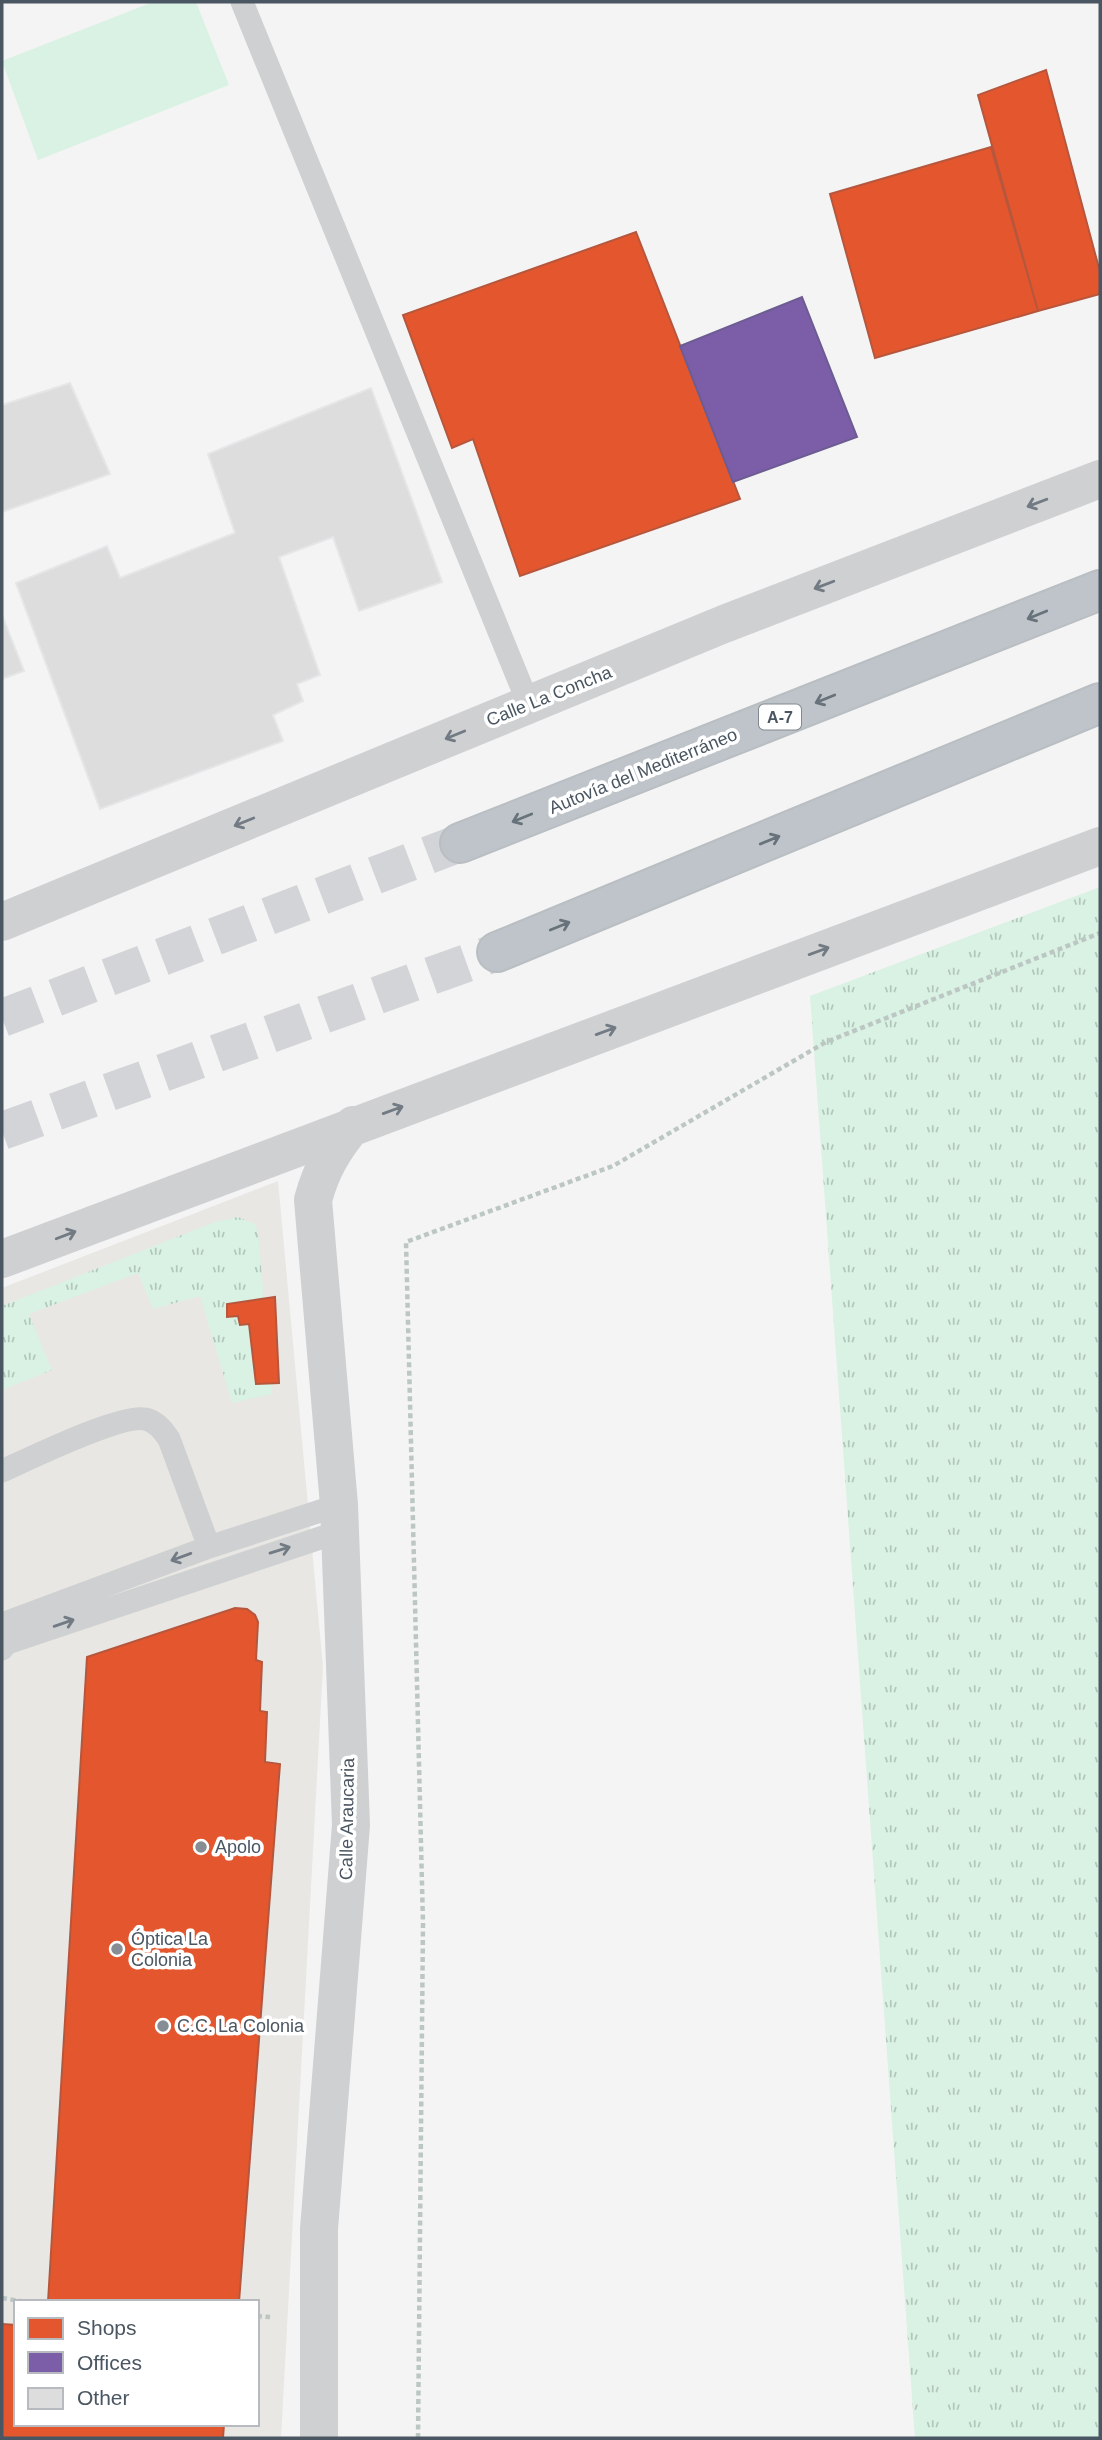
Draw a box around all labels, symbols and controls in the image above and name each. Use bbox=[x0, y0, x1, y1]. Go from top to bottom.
one-way arrow bbox=[1026, 498, 1048, 511]
one-way arrow bbox=[814, 580, 836, 593]
one-way arrow bbox=[1026, 610, 1048, 623]
street label: Calle La Concha bbox=[484, 661, 615, 730]
one-way arrow bbox=[815, 693, 837, 706]
road number: A-7 bbox=[759, 704, 801, 730]
street label: Autovía del Mediterráneo bbox=[546, 724, 740, 818]
one-way arrow bbox=[444, 729, 466, 742]
one-way arrow bbox=[512, 813, 534, 826]
one-way arrow bbox=[234, 816, 256, 829]
one-way arrow bbox=[759, 832, 781, 845]
one-way arrow bbox=[548, 918, 570, 931]
one-way arrow bbox=[808, 944, 829, 957]
one-way arrow bbox=[594, 1024, 616, 1036]
one-way arrow bbox=[381, 1103, 403, 1116]
one-way arrow bbox=[54, 1227, 76, 1240]
one-way arrow bbox=[268, 1543, 290, 1555]
one-way arrow bbox=[171, 1552, 193, 1564]
one-way arrow bbox=[53, 1616, 75, 1628]
street label: Calle Araucaria bbox=[336, 1757, 358, 1880]
place label: Apolo bbox=[215, 1837, 261, 1857]
marker: Apolo bbox=[193, 1839, 209, 1855]
place label: Óptica La Colonia bbox=[131, 1928, 209, 1970]
marker: Óptica La Colonia bbox=[109, 1941, 125, 1957]
place label: C.C. La Colonia bbox=[177, 2016, 305, 2036]
marker: C.C. La Colonia bbox=[155, 2018, 171, 2034]
legend bbox=[14, 2300, 259, 2426]
text: Shops bbox=[77, 2316, 137, 2339]
text: Offices bbox=[77, 2351, 142, 2374]
text: Other bbox=[77, 2386, 130, 2409]

